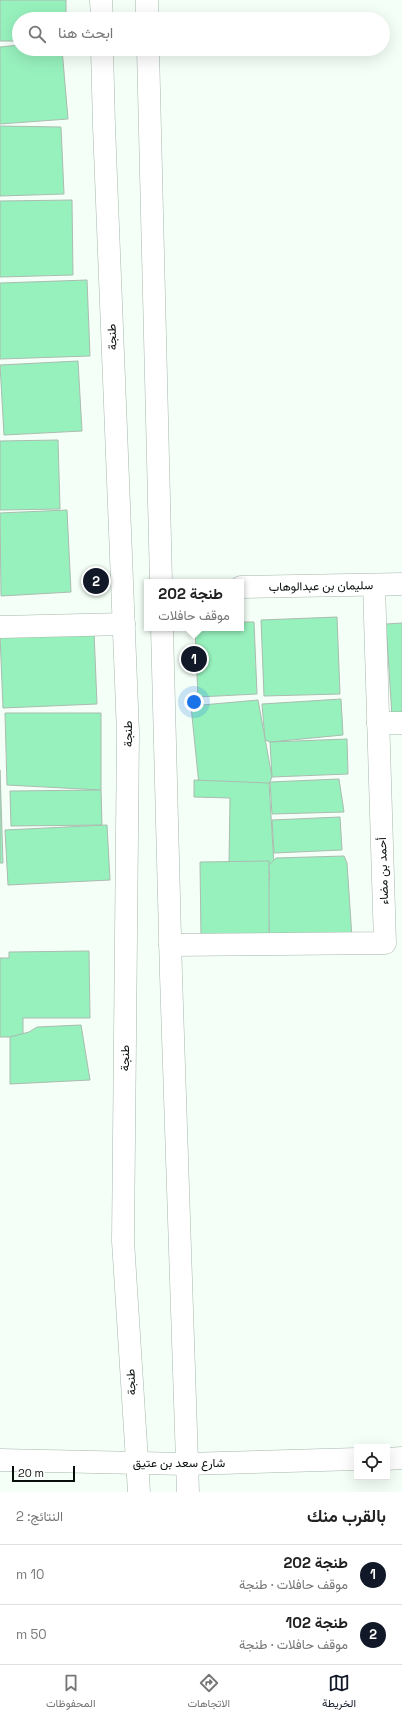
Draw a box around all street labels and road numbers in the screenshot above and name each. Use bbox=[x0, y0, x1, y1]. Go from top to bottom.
street label: طنجة bbox=[104, 323, 120, 350]
street label: سليمان بن عبدالوهاب bbox=[269, 577, 373, 595]
street label: طنجة bbox=[120, 721, 136, 747]
street label: أحمد بن مضاء bbox=[374, 837, 392, 905]
street label: طنجة bbox=[117, 1045, 133, 1071]
street label: طنجة bbox=[122, 1368, 140, 1396]
street label: شارع سعد بن عتيق bbox=[133, 1455, 225, 1472]

